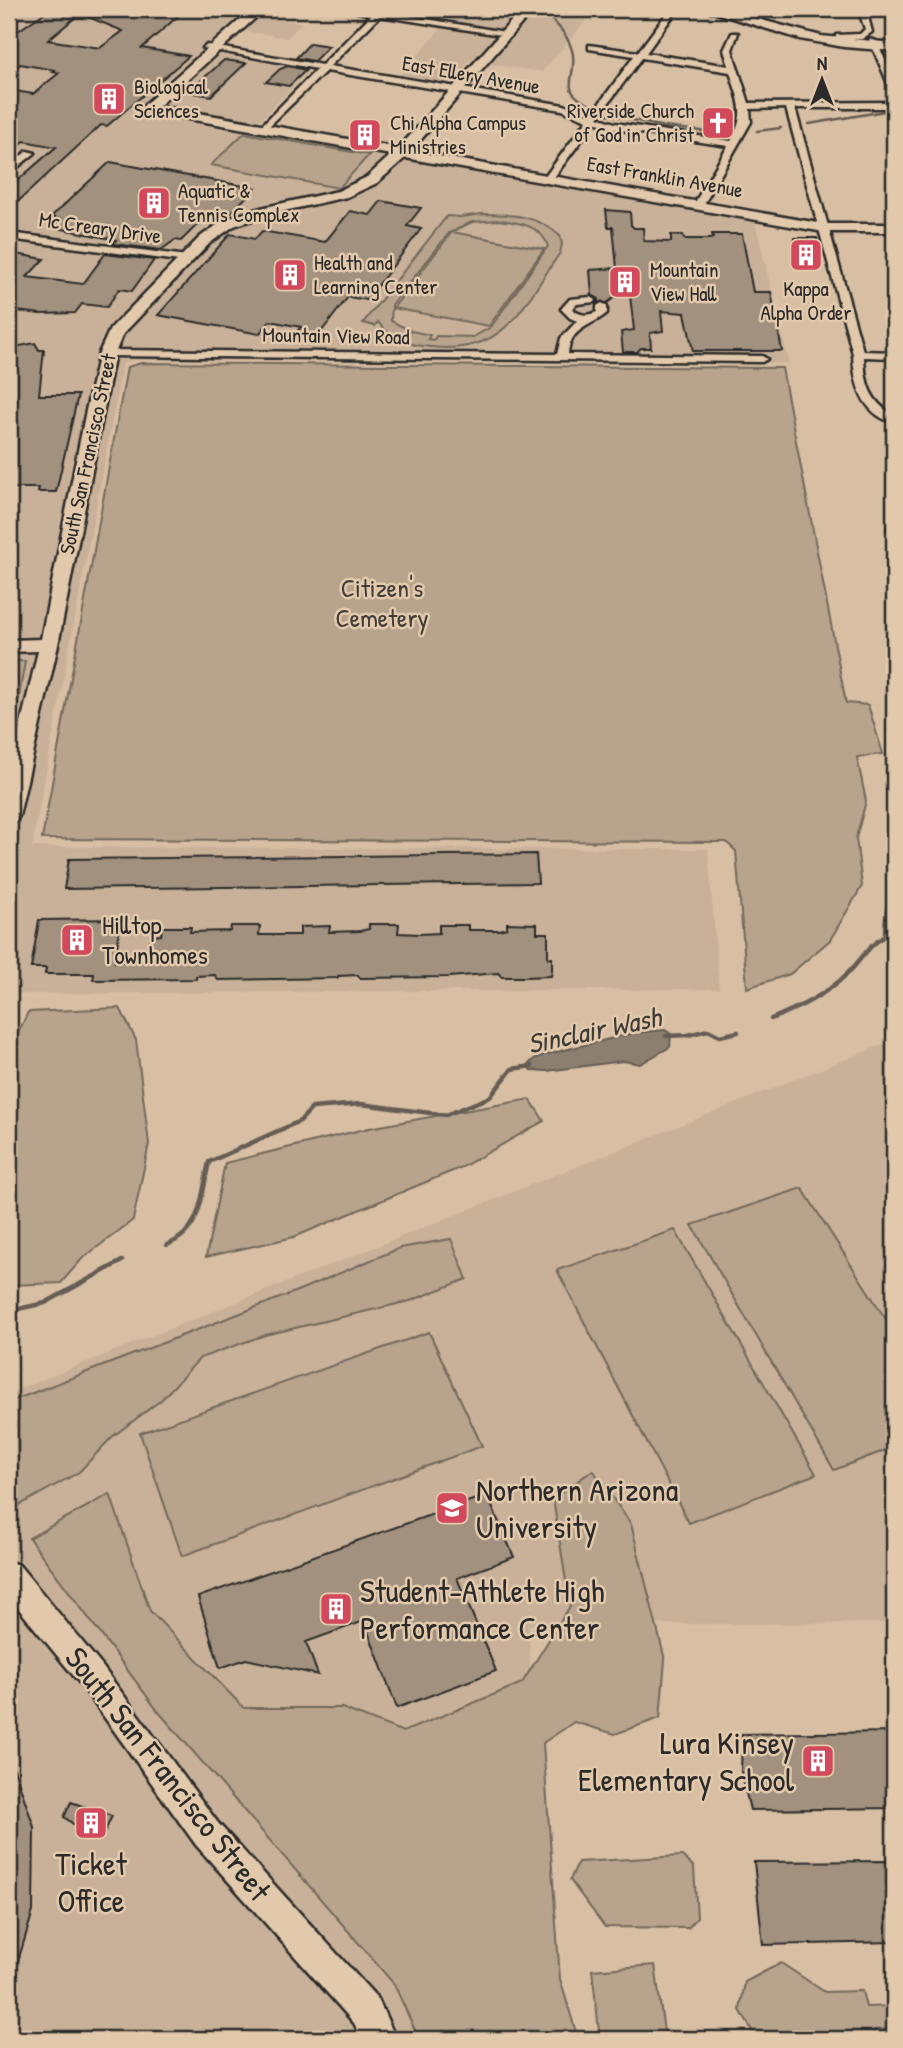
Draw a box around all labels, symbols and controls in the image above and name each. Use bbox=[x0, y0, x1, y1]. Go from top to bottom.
north arrow bbox=[788, 46, 858, 116]
street label: East Ellery Avenue bbox=[400, 48, 542, 101]
text: N bbox=[817, 50, 827, 76]
place label: Biological Sciences bbox=[134, 72, 208, 125]
building icon: Biological Sciences bbox=[90, 80, 128, 118]
place label: Riverside Church of God in Christ bbox=[567, 96, 695, 149]
church icon: Riverside Church of God in Christ bbox=[699, 104, 737, 142]
place label: Chi Alpha Campus Ministries bbox=[390, 108, 526, 161]
building icon: Chi Alpha Campus Ministries bbox=[346, 116, 384, 154]
street label: East Franklin Avenue bbox=[585, 149, 745, 204]
place label: Aquatic & Tennis Complex bbox=[178, 176, 299, 229]
building icon: Aquatic & Tennis Complex bbox=[135, 184, 173, 222]
street label: Mc Creary Drive bbox=[37, 205, 163, 250]
building icon: Kappa Alpha Order bbox=[787, 236, 825, 274]
place label: Health and Learning Center bbox=[314, 248, 437, 301]
place label: Mountain View Hall bbox=[650, 255, 719, 308]
building icon: Health and Learning Center bbox=[271, 256, 309, 294]
building icon: Mountain View Hall bbox=[606, 263, 644, 301]
place label: Kappa Alpha Order bbox=[760, 274, 852, 327]
street label: Mountain View Road bbox=[262, 320, 410, 351]
street label: South San Francisco Street bbox=[52, 350, 123, 557]
park label: Citizen's Cemetery bbox=[336, 570, 428, 635]
place label: Hilltop Townhomes bbox=[102, 907, 208, 972]
building icon: Hilltop Townhomes bbox=[58, 921, 96, 959]
water label: Sinclair Wash bbox=[524, 997, 666, 1063]
place label: Northern Arizona University bbox=[476, 1468, 678, 1548]
school or university icon: Northern Arizona University bbox=[433, 1489, 471, 1527]
place label: Student-Athlete High Performance Center bbox=[360, 1569, 604, 1649]
building icon: Student-Athlete High Performance Center bbox=[317, 1590, 355, 1628]
street label: South San Francisco Street bbox=[56, 1638, 282, 1910]
place label: Lura Kinsey Elementary School bbox=[578, 1721, 794, 1801]
building icon: Lura Kinsey Elementary School bbox=[799, 1742, 837, 1780]
building icon: Ticket Office bbox=[72, 1804, 110, 1842]
place label: Ticket Office bbox=[55, 1842, 128, 1922]

